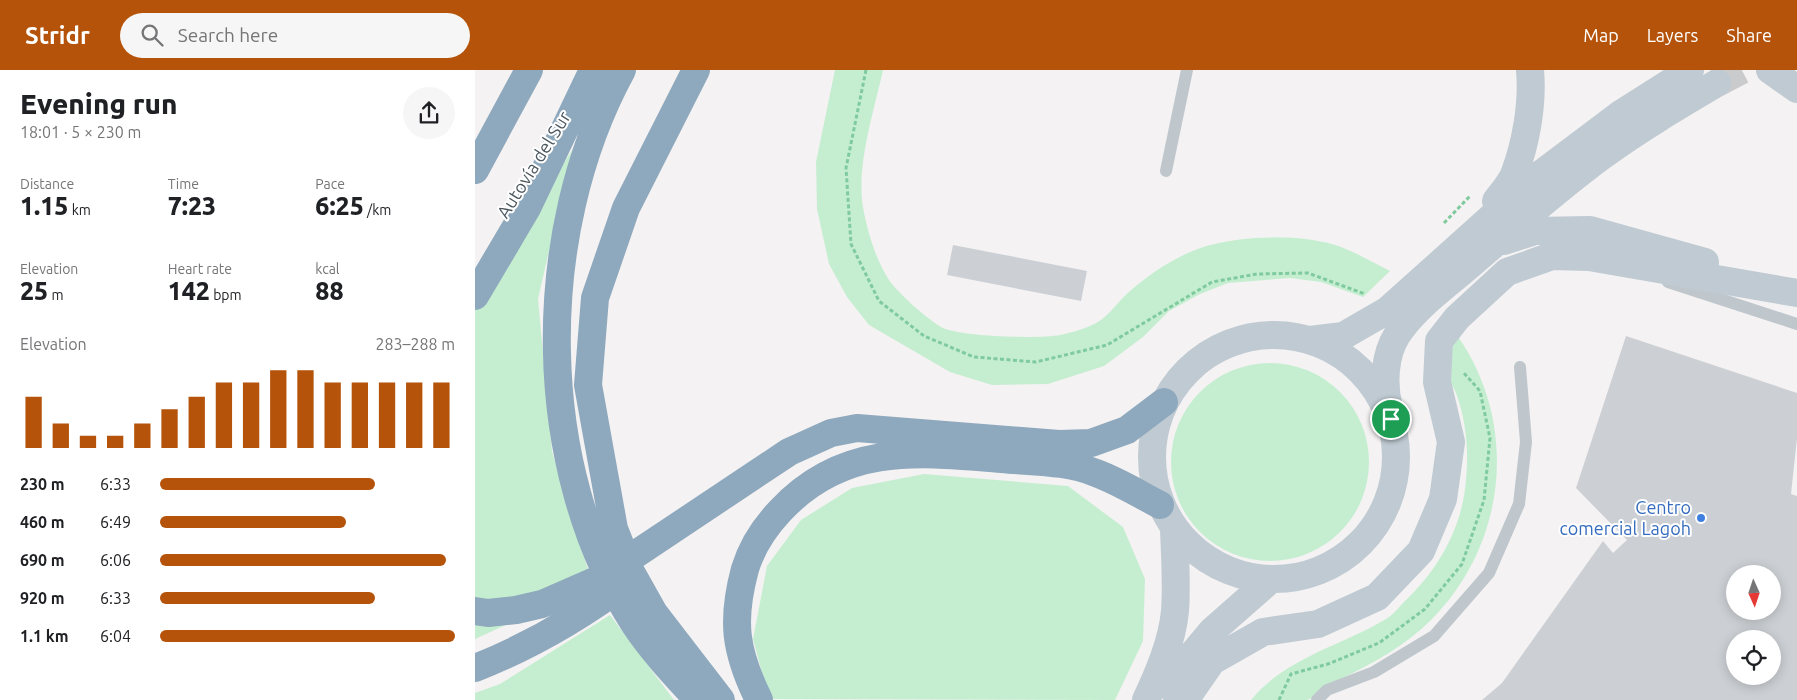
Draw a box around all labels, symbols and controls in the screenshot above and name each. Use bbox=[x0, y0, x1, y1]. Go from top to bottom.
search box bbox=[120, 13, 470, 58]
icon: search bbox=[138, 21, 166, 49]
text: Stridr bbox=[25, 22, 90, 49]
text: Search here bbox=[178, 24, 278, 46]
text: Map bbox=[1583, 25, 1619, 45]
text: Layers bbox=[1647, 25, 1698, 45]
text: Share bbox=[1726, 25, 1772, 45]
button: share bbox=[403, 87, 455, 139]
text: Evening run bbox=[20, 88, 178, 119]
street label: Autovía del Sur bbox=[492, 107, 574, 221]
text: 18:01 · 5 × 230 m bbox=[20, 123, 141, 141]
text: Distance bbox=[20, 176, 74, 192]
text: Time bbox=[168, 176, 199, 192]
text: Pace bbox=[315, 176, 345, 192]
text: 1.15 bbox=[20, 192, 68, 220]
text: 7:23 bbox=[168, 192, 216, 220]
text: 6:25 bbox=[315, 192, 364, 220]
text: km bbox=[68, 202, 91, 218]
text: /km bbox=[364, 202, 391, 218]
text: Elevation bbox=[20, 261, 78, 277]
text: Heart rate bbox=[168, 261, 232, 277]
text: kcal bbox=[315, 261, 340, 277]
text: 25 bbox=[20, 277, 48, 305]
text: 142 bbox=[168, 277, 210, 305]
text: 88 bbox=[315, 277, 344, 305]
text: m bbox=[48, 287, 64, 303]
text: bpm bbox=[210, 287, 242, 303]
text: Elevation bbox=[20, 335, 87, 353]
text: 283–288 m bbox=[375, 335, 455, 353]
pin bbox=[1370, 398, 1412, 440]
icon: arrive bbox=[1377, 405, 1405, 433]
text: 230 m bbox=[20, 475, 65, 493]
text: 6:33 bbox=[100, 475, 131, 493]
place label: Centro comercial Lagoh bbox=[1559, 497, 1691, 538]
marker: Centro comercial Lagoh bbox=[1695, 512, 1707, 524]
text: 460 m bbox=[20, 513, 65, 531]
text: 6:49 bbox=[100, 513, 131, 531]
text: 690 m bbox=[20, 551, 65, 569]
text: 6:06 bbox=[100, 551, 131, 569]
north arrow bbox=[1726, 565, 1781, 620]
map controls bbox=[1726, 565, 1781, 685]
text: 920 m bbox=[20, 589, 65, 607]
text: 6:33 bbox=[100, 589, 131, 607]
text: 1.1 km bbox=[20, 627, 69, 645]
text: 6:04 bbox=[100, 627, 131, 645]
button: locate bbox=[1726, 630, 1781, 685]

